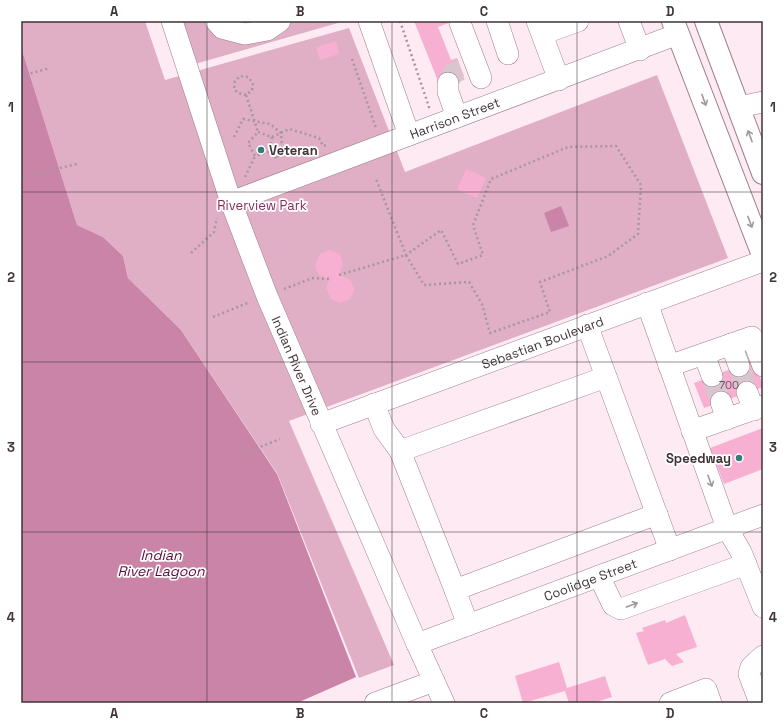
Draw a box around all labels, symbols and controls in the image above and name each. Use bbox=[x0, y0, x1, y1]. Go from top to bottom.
text: A bbox=[110, 3, 119, 20]
text: B bbox=[296, 3, 305, 20]
text: C bbox=[480, 3, 488, 20]
text: D bbox=[666, 3, 675, 20]
street label: Harrison Street bbox=[407, 93, 502, 143]
one-way arrow bbox=[701, 94, 709, 106]
text: 1 bbox=[8, 99, 14, 116]
text: 1 bbox=[770, 99, 776, 116]
one-way arrow bbox=[745, 131, 753, 143]
place label: Veteran bbox=[269, 142, 318, 159]
marker: Veteran bbox=[256, 145, 266, 155]
park label: Riverview Park bbox=[217, 197, 307, 214]
one-way arrow bbox=[746, 215, 754, 227]
text: 2 bbox=[7, 269, 15, 286]
text: 2 bbox=[769, 269, 777, 286]
street label: Sebastian Boulevard bbox=[479, 312, 606, 373]
street label: Indian River Drive bbox=[268, 313, 326, 418]
house number: 700 bbox=[719, 378, 739, 392]
text: 3 bbox=[7, 439, 15, 456]
text: 3 bbox=[769, 439, 777, 456]
place label: Speedway bbox=[666, 450, 731, 467]
marker: Speedway bbox=[734, 453, 744, 463]
one-way arrow bbox=[707, 475, 715, 487]
water label: Indian River Lagoon bbox=[117, 546, 205, 580]
street label: Coolidge Street bbox=[541, 554, 639, 605]
one-way arrow bbox=[626, 601, 638, 609]
text: 4 bbox=[7, 609, 15, 626]
text: 4 bbox=[769, 609, 777, 626]
text: A bbox=[110, 705, 119, 722]
text: B bbox=[296, 705, 305, 722]
text: C bbox=[480, 705, 488, 722]
text: D bbox=[666, 705, 675, 722]

